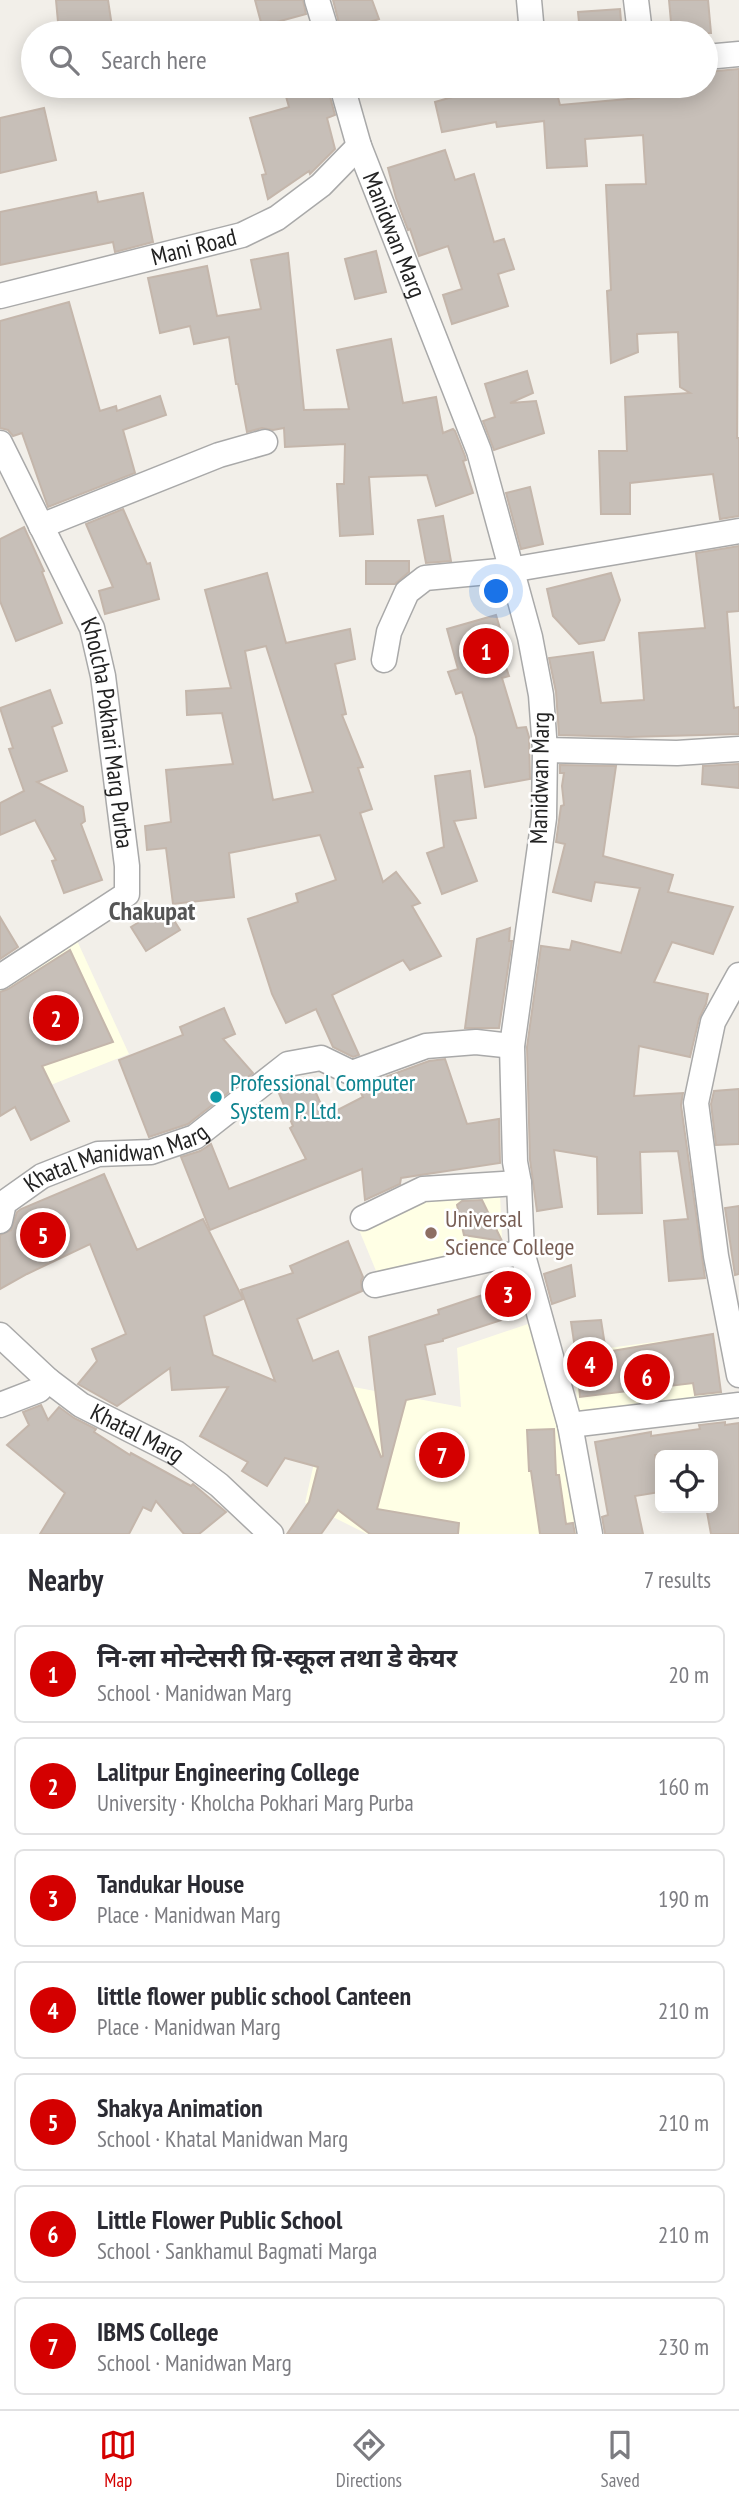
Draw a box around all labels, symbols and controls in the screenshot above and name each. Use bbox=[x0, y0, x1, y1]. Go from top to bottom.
search box bbox=[21, 21, 718, 98]
icon: search bbox=[45, 41, 83, 79]
text: Search here bbox=[101, 43, 207, 76]
street label: Manidwan Marg bbox=[356, 168, 433, 302]
street label: Mani Road bbox=[148, 221, 240, 272]
your location bbox=[479, 574, 513, 608]
street label: Kholcha Pokhari Marg Purba bbox=[74, 612, 141, 850]
pin: 1 bbox=[463, 625, 509, 677]
street label: Manidwan Marg bbox=[523, 712, 556, 844]
district label: Chakupat bbox=[109, 894, 196, 927]
pin: 2 bbox=[33, 992, 79, 1044]
place label: Professional Computer System P. Ltd. bbox=[230, 1067, 416, 1126]
marker: Professional Computer System P. Ltd. bbox=[208, 1089, 224, 1105]
street label: Khatal Manidwan Marg bbox=[17, 1116, 214, 1199]
place label: Universal Science College bbox=[445, 1203, 574, 1262]
pin: 5 bbox=[20, 1209, 66, 1261]
marker: Universal Science College bbox=[423, 1225, 439, 1241]
pin: 3 bbox=[485, 1268, 531, 1320]
pin: 4 bbox=[567, 1338, 613, 1390]
pin: 6 bbox=[624, 1351, 670, 1403]
street label: Khatal Marg bbox=[85, 1396, 191, 1469]
pin: 7 bbox=[419, 1429, 465, 1481]
map controls bbox=[655, 1450, 718, 1513]
button: locate bbox=[655, 1450, 718, 1513]
text: Nearby bbox=[28, 1560, 103, 1599]
text: 7 results bbox=[644, 1565, 711, 1594]
text: नि-ला मोन्टेसरी प्रि-स्कूल तथा डे केयर bbox=[97, 1641, 457, 1674]
text: 1 bbox=[48, 1660, 59, 1689]
text: 20 m bbox=[668, 1660, 709, 1689]
text: School · Manidwan Marg bbox=[97, 1678, 292, 1707]
text: Lalitpur Engineering College bbox=[97, 1755, 360, 1788]
text: 2 bbox=[48, 1772, 59, 1801]
text: 160 m bbox=[658, 1772, 709, 1801]
text: University · Kholcha Pokhari Marg Purba bbox=[97, 1788, 414, 1817]
text: Tandukar House bbox=[97, 1867, 244, 1900]
text: 3 bbox=[48, 1884, 59, 1913]
text: 190 m bbox=[658, 1884, 709, 1913]
text: Place · Manidwan Marg bbox=[97, 1900, 281, 1929]
text: little flower public school Canteen bbox=[97, 1979, 411, 2012]
text: 4 bbox=[48, 1996, 59, 2025]
text: 210 m bbox=[658, 1996, 709, 2025]
text: Place · Manidwan Marg bbox=[97, 2012, 281, 2041]
text: Shakya Animation bbox=[97, 2091, 263, 2124]
text: 5 bbox=[48, 2108, 59, 2137]
text: 210 m bbox=[658, 2108, 709, 2137]
text: School · Khatal Manidwan Marg bbox=[97, 2124, 348, 2153]
text: Little Flower Public School bbox=[97, 2203, 342, 2236]
text: 6 bbox=[48, 2220, 59, 2249]
text: 210 m bbox=[658, 2220, 709, 2249]
text: School · Sankhamul Bagmati Marga bbox=[97, 2236, 377, 2265]
text: IBMS College bbox=[97, 2315, 219, 2348]
text: 7 bbox=[48, 2332, 59, 2361]
text: 230 m bbox=[658, 2332, 709, 2361]
text: School · Manidwan Marg bbox=[97, 2348, 292, 2377]
tab: Map bbox=[99, 2426, 137, 2492]
tab: Directions bbox=[336, 2426, 402, 2492]
tab: Saved bbox=[601, 2426, 640, 2492]

